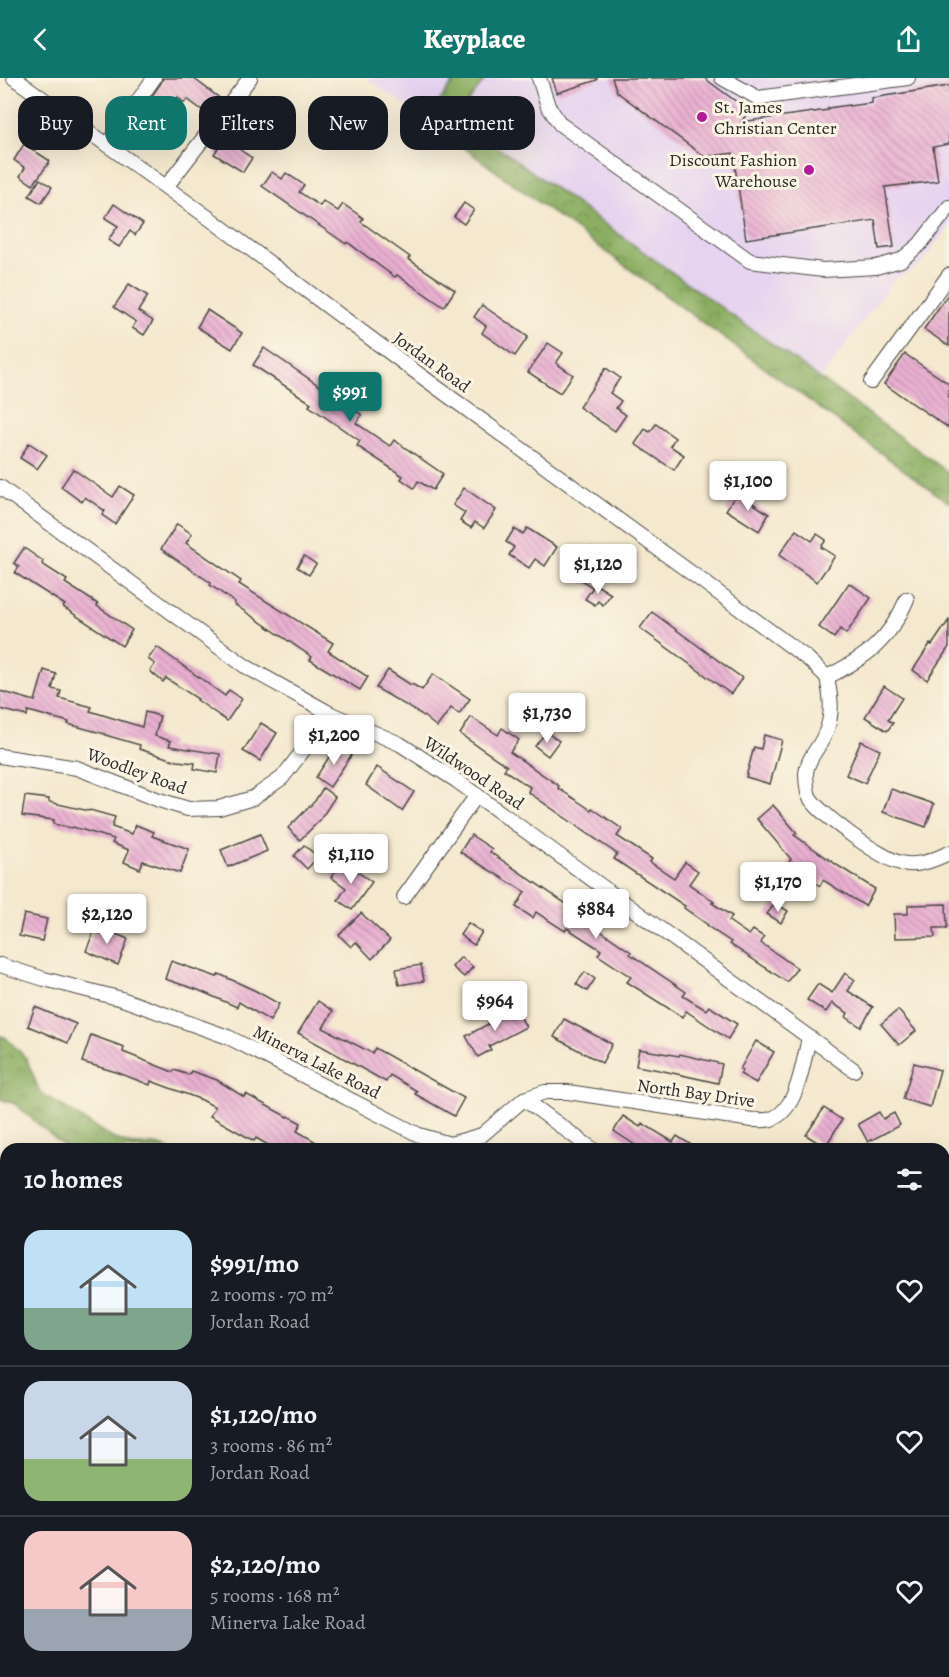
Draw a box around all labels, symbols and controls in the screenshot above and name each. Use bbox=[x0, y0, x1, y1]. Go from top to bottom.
text: Keyplace bbox=[423, 21, 526, 57]
icon: back bbox=[24, 23, 57, 56]
icon: share bbox=[892, 23, 925, 56]
place label: St. James Christian Center bbox=[714, 95, 837, 140]
chip: Buy bbox=[18, 96, 93, 150]
chip: Rent bbox=[105, 96, 187, 150]
chip: Filters bbox=[199, 96, 296, 150]
chip: New bbox=[308, 96, 388, 150]
chip: Apartment bbox=[400, 96, 535, 150]
marker: St. James Christian Center bbox=[695, 110, 709, 124]
place label: Discount Fashion Warehouse bbox=[669, 148, 797, 193]
marker: Discount Fashion Warehouse bbox=[802, 163, 816, 177]
street label: Jordan Road bbox=[389, 326, 476, 398]
pin: $991 bbox=[314, 372, 386, 423]
text: $991 bbox=[333, 378, 368, 405]
pin: $1,100 bbox=[699, 461, 797, 512]
text: $1,100 bbox=[723, 467, 773, 494]
pin: $1,120 bbox=[549, 544, 647, 595]
text: $1,120 bbox=[574, 550, 622, 577]
pin: $1,730 bbox=[498, 693, 596, 744]
text: $1,730 bbox=[522, 699, 572, 726]
pin: $1,200 bbox=[285, 715, 383, 766]
text: $1,200 bbox=[308, 721, 360, 748]
street label: Wildwood Road bbox=[418, 730, 529, 816]
street label: Woodley Road bbox=[83, 742, 191, 800]
pin: $1,110 bbox=[302, 834, 400, 885]
text: $1,110 bbox=[328, 840, 374, 867]
pin: $1,170 bbox=[729, 862, 827, 913]
text: $1,170 bbox=[754, 868, 802, 895]
pin: $884 bbox=[560, 889, 632, 940]
pin: $2,120 bbox=[58, 894, 156, 945]
text: $884 bbox=[577, 895, 615, 922]
text: $2,120 bbox=[81, 900, 133, 927]
pin: $964 bbox=[459, 981, 531, 1032]
text: $964 bbox=[476, 987, 514, 1014]
street label: Minerva Lake Road bbox=[249, 1020, 385, 1105]
street label: North Bay Drive bbox=[636, 1073, 756, 1113]
text: 10 homes bbox=[24, 1162, 123, 1197]
icon: filters bbox=[893, 1163, 926, 1196]
text: $991/mo bbox=[210, 1246, 299, 1281]
icon: home bbox=[72, 1254, 144, 1326]
icon: heart bbox=[893, 1274, 926, 1307]
text: 2 rooms · 70 m² bbox=[210, 1281, 334, 1308]
text: Jordan Road bbox=[210, 1308, 310, 1335]
text: $1,120/mo bbox=[210, 1397, 317, 1432]
icon: home bbox=[72, 1405, 144, 1477]
icon: heart bbox=[893, 1425, 926, 1458]
text: 3 rooms · 86 m² bbox=[210, 1432, 332, 1459]
text: Jordan Road bbox=[210, 1459, 310, 1486]
text: $2,120/mo bbox=[210, 1547, 320, 1582]
icon: home bbox=[72, 1555, 144, 1627]
icon: heart bbox=[893, 1575, 926, 1608]
text: 5 rooms · 168 m² bbox=[210, 1582, 339, 1609]
text: Minerva Lake Road bbox=[210, 1609, 366, 1636]

